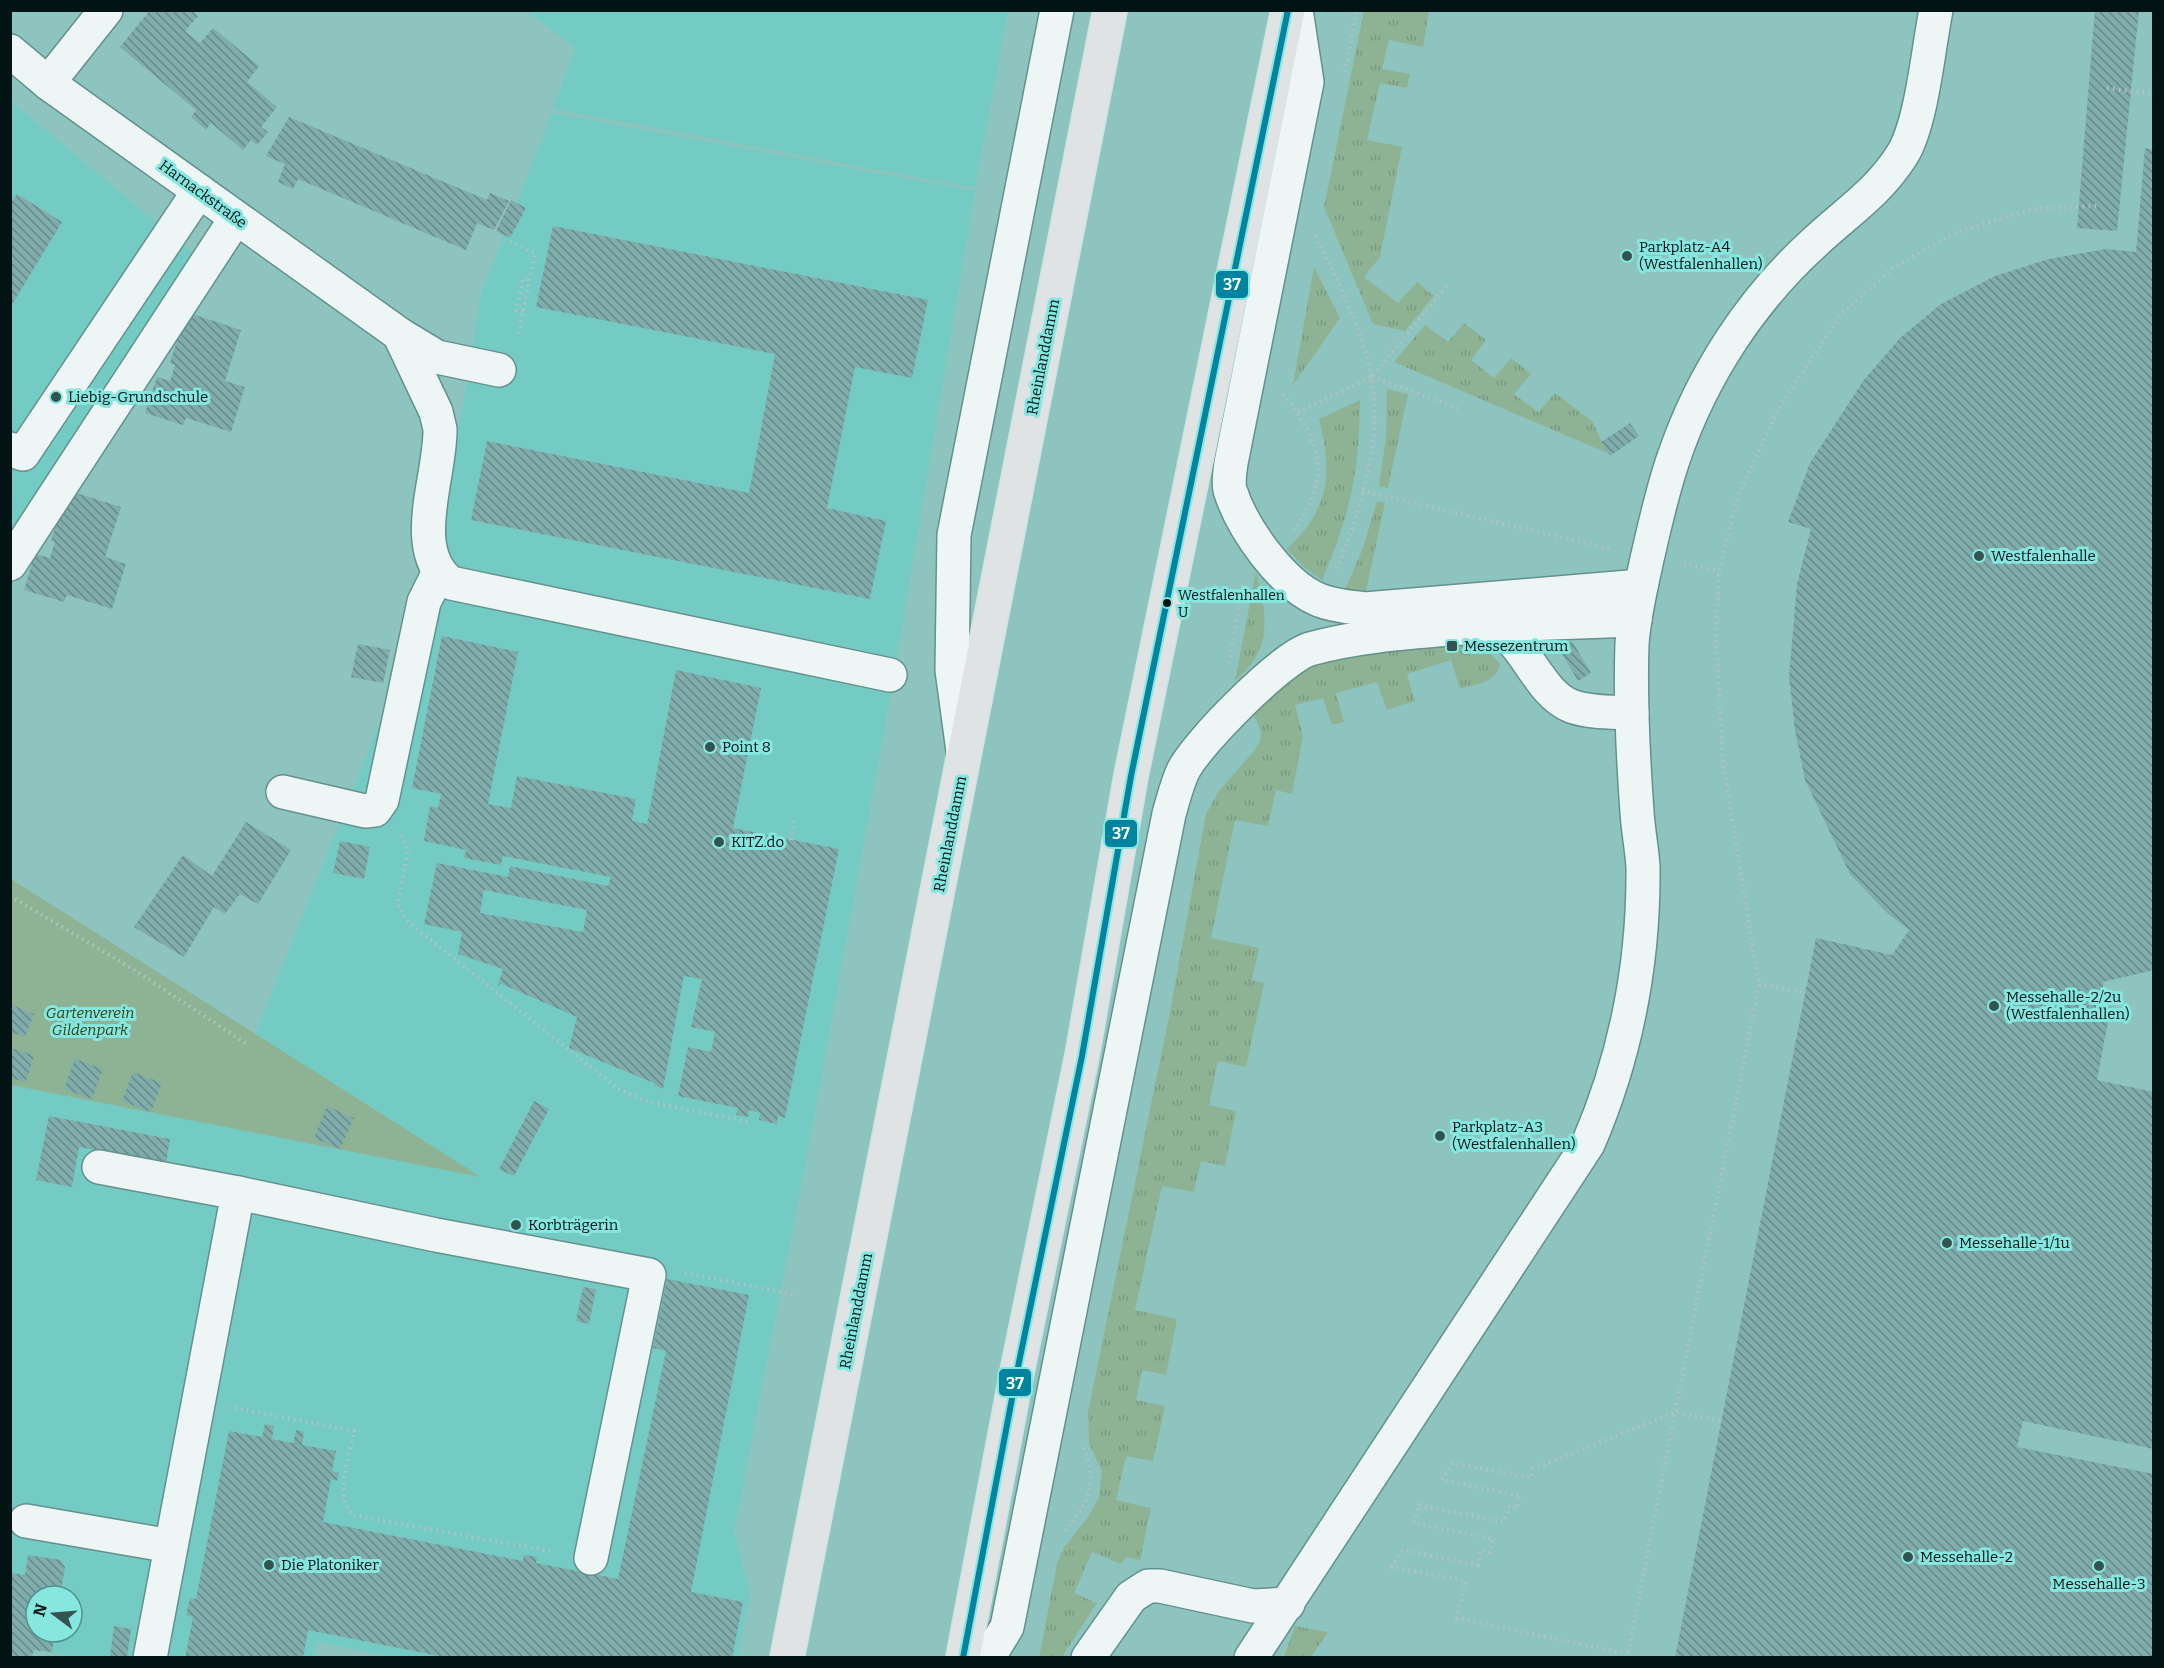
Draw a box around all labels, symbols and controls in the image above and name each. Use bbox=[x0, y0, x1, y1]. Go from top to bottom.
street label: Harnackstraße bbox=[156, 156, 250, 232]
place label: Parkplatz-A4 (Westfalenhallen) bbox=[1639, 238, 1763, 273]
marker: Parkplatz-A4 (Westfalenhallen) bbox=[1620, 249, 1634, 263]
line badge: 37 bbox=[1215, 270, 1249, 299]
text: 37 bbox=[1223, 275, 1241, 294]
street label: Rheinlanddamm bbox=[1023, 297, 1063, 416]
place label: Liebig-Grundschule bbox=[68, 388, 208, 406]
marker: Liebig-Grundschule bbox=[49, 390, 63, 404]
place label: Westfalenhalle bbox=[1991, 547, 2096, 565]
marker: Westfalenhalle bbox=[1972, 549, 1986, 563]
place label: Westfalenhallen U bbox=[1178, 587, 1285, 621]
marker: Westfalenhallen U bbox=[1161, 597, 1173, 609]
place label: Messezentrum bbox=[1464, 637, 1569, 655]
marker: Messezentrum bbox=[1445, 639, 1459, 653]
place label: Point 8 bbox=[722, 738, 771, 756]
marker: Point 8 bbox=[703, 740, 717, 754]
street label: Rheinlanddamm bbox=[930, 774, 970, 893]
line badge: 37 bbox=[1104, 819, 1138, 848]
text: 37 bbox=[1112, 824, 1130, 843]
place label: KITZ.do bbox=[731, 833, 784, 851]
marker: KITZ.do bbox=[712, 835, 726, 849]
place label: Messehalle-2/2u (Westfalenhallen) bbox=[2006, 988, 2130, 1023]
marker: Messehalle-2/2u (Westfalenhallen) bbox=[1987, 999, 2001, 1013]
park label: Gartenverein Gildenpark bbox=[46, 1004, 134, 1039]
place label: Parkplatz-A3 (Westfalenhallen) bbox=[1452, 1118, 1576, 1153]
marker: Parkplatz-A3 (Westfalenhallen) bbox=[1433, 1129, 1447, 1143]
place label: Korbträgerin bbox=[528, 1216, 619, 1234]
marker: Korbträgerin bbox=[509, 1218, 523, 1232]
place label: Messehalle-1/1u bbox=[1959, 1234, 2070, 1252]
marker: Messehalle-1/1u bbox=[1940, 1236, 1954, 1250]
street label: Rheinlanddamm bbox=[836, 1251, 876, 1370]
line badge: 37 bbox=[998, 1368, 1032, 1397]
text: 37 bbox=[1006, 1374, 1024, 1393]
place label: Messehalle-2 bbox=[1920, 1548, 2013, 1566]
marker: Messehalle-2 bbox=[1901, 1550, 1915, 1564]
place label: Die Platoniker bbox=[281, 1556, 379, 1574]
marker: Die Platoniker bbox=[262, 1558, 276, 1572]
marker: Messehalle-3 bbox=[2092, 1559, 2106, 1573]
place label: Messehalle-3 bbox=[2052, 1575, 2146, 1593]
north arrow bbox=[24, 1584, 84, 1644]
text: N bbox=[29, 1601, 51, 1619]

